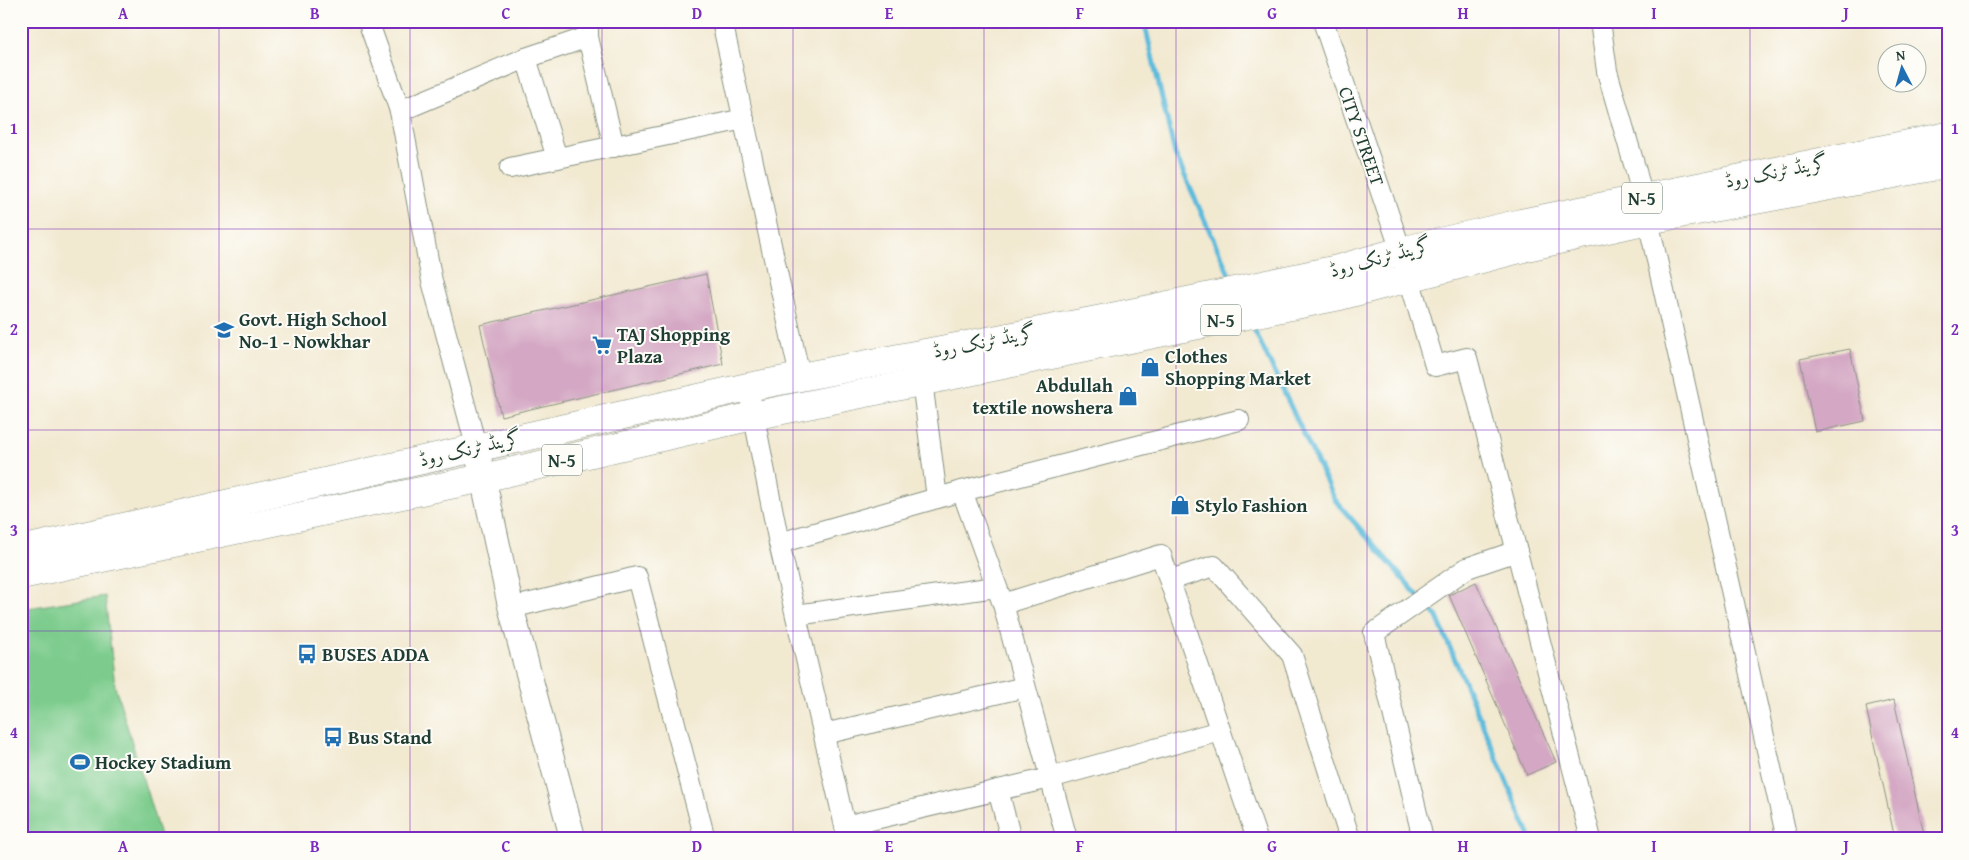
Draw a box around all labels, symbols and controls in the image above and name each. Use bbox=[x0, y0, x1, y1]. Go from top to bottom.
text: A bbox=[118, 1, 129, 25]
text: B bbox=[310, 1, 320, 25]
text: C bbox=[501, 1, 511, 25]
text: D bbox=[692, 1, 702, 25]
text: E bbox=[885, 1, 894, 25]
text: F bbox=[1076, 1, 1084, 25]
text: G bbox=[1267, 1, 1277, 25]
text: H bbox=[1457, 1, 1469, 25]
text: I bbox=[1651, 1, 1657, 25]
text: J bbox=[1840, 1, 1849, 25]
north arrow bbox=[1876, 42, 1926, 92]
text: N bbox=[1895, 45, 1907, 66]
street label: CITY STREET bbox=[1332, 83, 1392, 190]
text: 1 bbox=[10, 116, 18, 140]
text: 1 bbox=[1951, 116, 1959, 140]
street label: گرینڈ ٹرنک روڈ bbox=[1722, 147, 1830, 195]
road number: N-5 bbox=[1622, 182, 1662, 214]
street label: گرینڈ ٹرنک روڈ bbox=[1326, 230, 1434, 284]
road number: N-5 bbox=[1201, 304, 1241, 336]
place label: Govt. High School No-1 - Nowkhar bbox=[239, 305, 387, 355]
text: 2 bbox=[10, 317, 18, 341]
street label: گرینڈ ٹرنک روڈ bbox=[930, 317, 1038, 365]
text: 2 bbox=[1951, 317, 1959, 341]
school or university icon: Govt. High School No-1 - Nowkhar bbox=[213, 319, 235, 341]
place label: TAJ Shopping Plaza bbox=[617, 320, 731, 370]
supermarket icon: TAJ Shopping Plaza bbox=[591, 334, 613, 356]
place label: Clothes Shopping Market bbox=[1165, 342, 1312, 392]
shop icon: Clothes Shopping Market bbox=[1139, 356, 1161, 378]
place label: Abdullah textile nowshera bbox=[973, 371, 1114, 421]
shop icon: Abdullah textile nowshera bbox=[1117, 385, 1139, 407]
street label: گرینڈ ٹرنک روڈ bbox=[416, 423, 524, 473]
road number: N-5 bbox=[542, 444, 582, 476]
place label: Stylo Fashion bbox=[1195, 491, 1308, 519]
shop icon: Stylo Fashion bbox=[1169, 494, 1191, 516]
text: 3 bbox=[10, 518, 18, 542]
text: 3 bbox=[1951, 518, 1959, 542]
place label: BUSES ADDA bbox=[322, 640, 429, 668]
bus stop icon: BUSES ADDA bbox=[296, 643, 318, 665]
text: 4 bbox=[10, 720, 18, 744]
text: 4 bbox=[1951, 720, 1959, 744]
place label: Bus Stand bbox=[348, 723, 432, 751]
bus stop icon: Bus Stand bbox=[322, 726, 344, 748]
place label: Hockey Stadium bbox=[95, 748, 232, 776]
sports icon: Hockey Stadium bbox=[69, 751, 91, 773]
text: A bbox=[118, 834, 129, 858]
text: B bbox=[310, 834, 320, 858]
text: C bbox=[501, 834, 511, 858]
text: D bbox=[692, 834, 702, 858]
text: E bbox=[885, 834, 894, 858]
text: F bbox=[1076, 834, 1084, 858]
text: G bbox=[1267, 834, 1277, 858]
text: H bbox=[1457, 834, 1469, 858]
text: I bbox=[1651, 834, 1657, 858]
text: J bbox=[1840, 834, 1849, 858]

